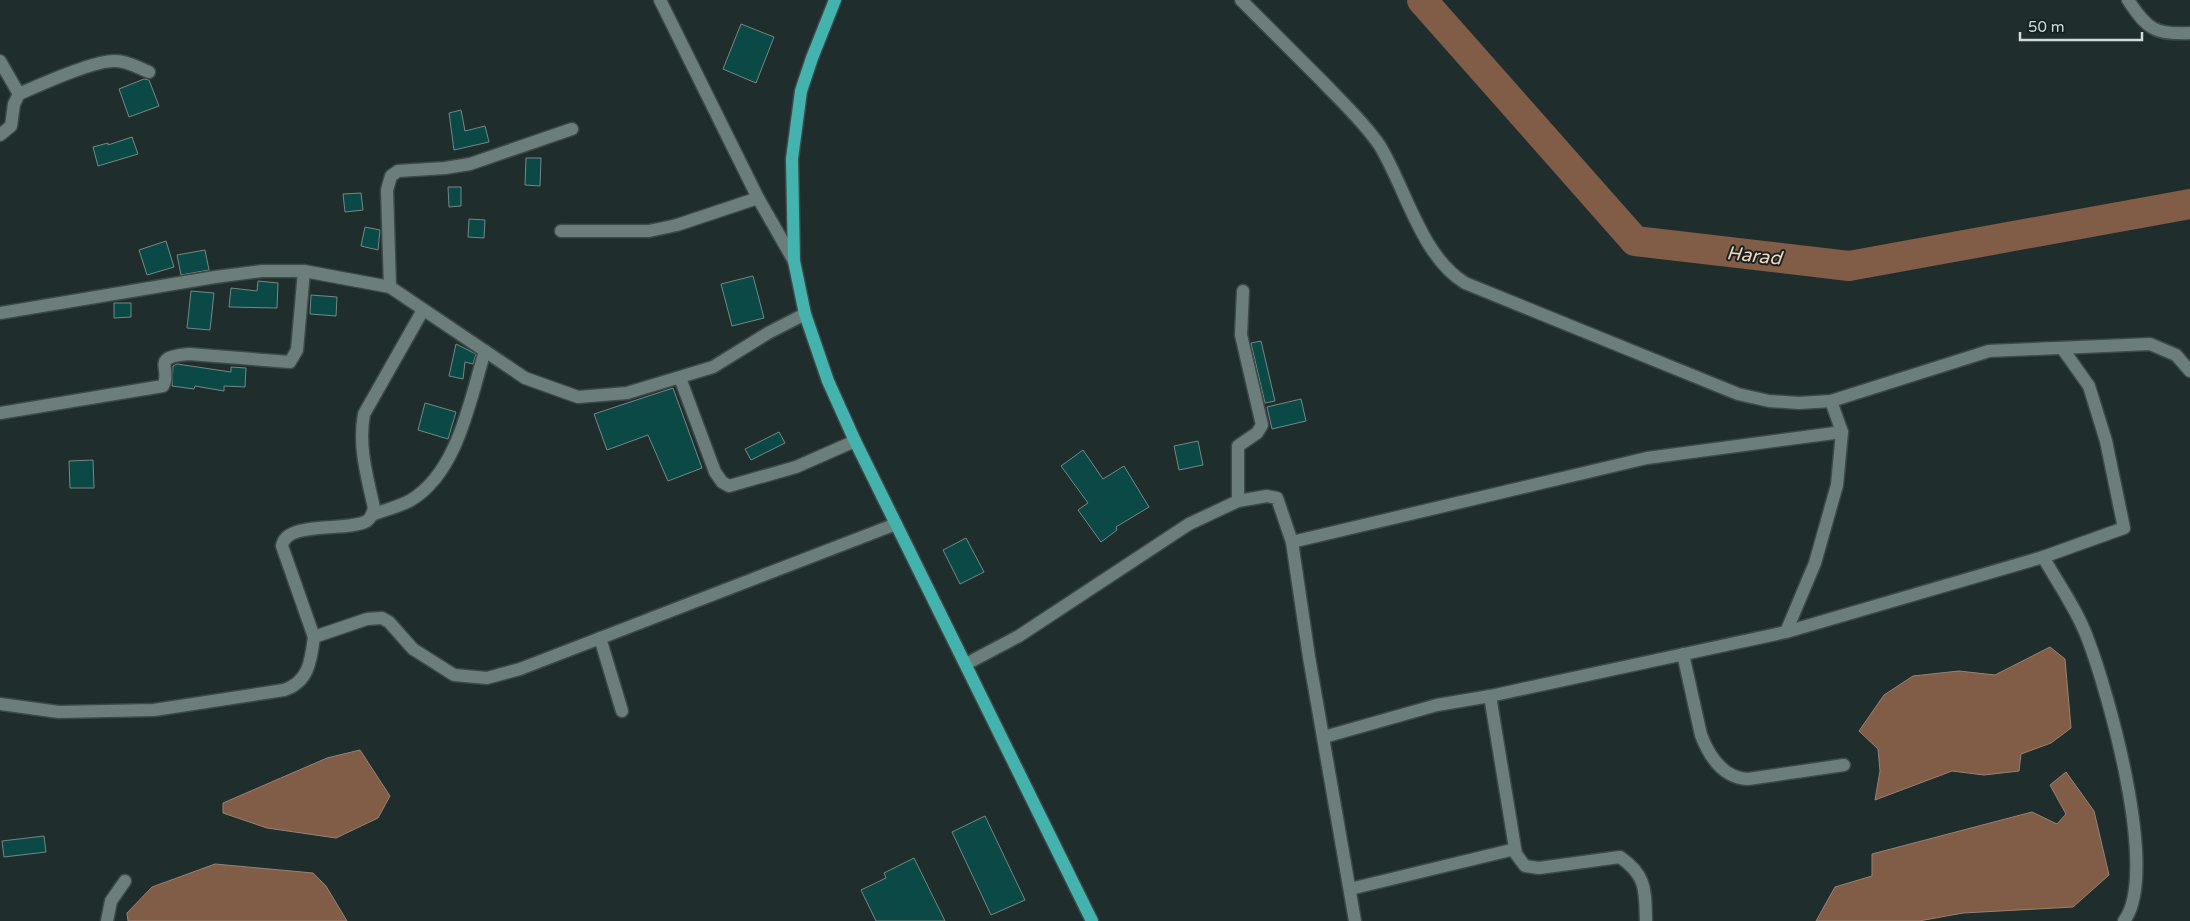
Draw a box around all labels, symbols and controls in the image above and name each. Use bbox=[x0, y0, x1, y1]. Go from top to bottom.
scale bar bbox=[2020, 10, 2142, 42]
text: 50 m bbox=[2028, 18, 2065, 36]
water label: Harad bbox=[1725, 242, 1784, 270]

